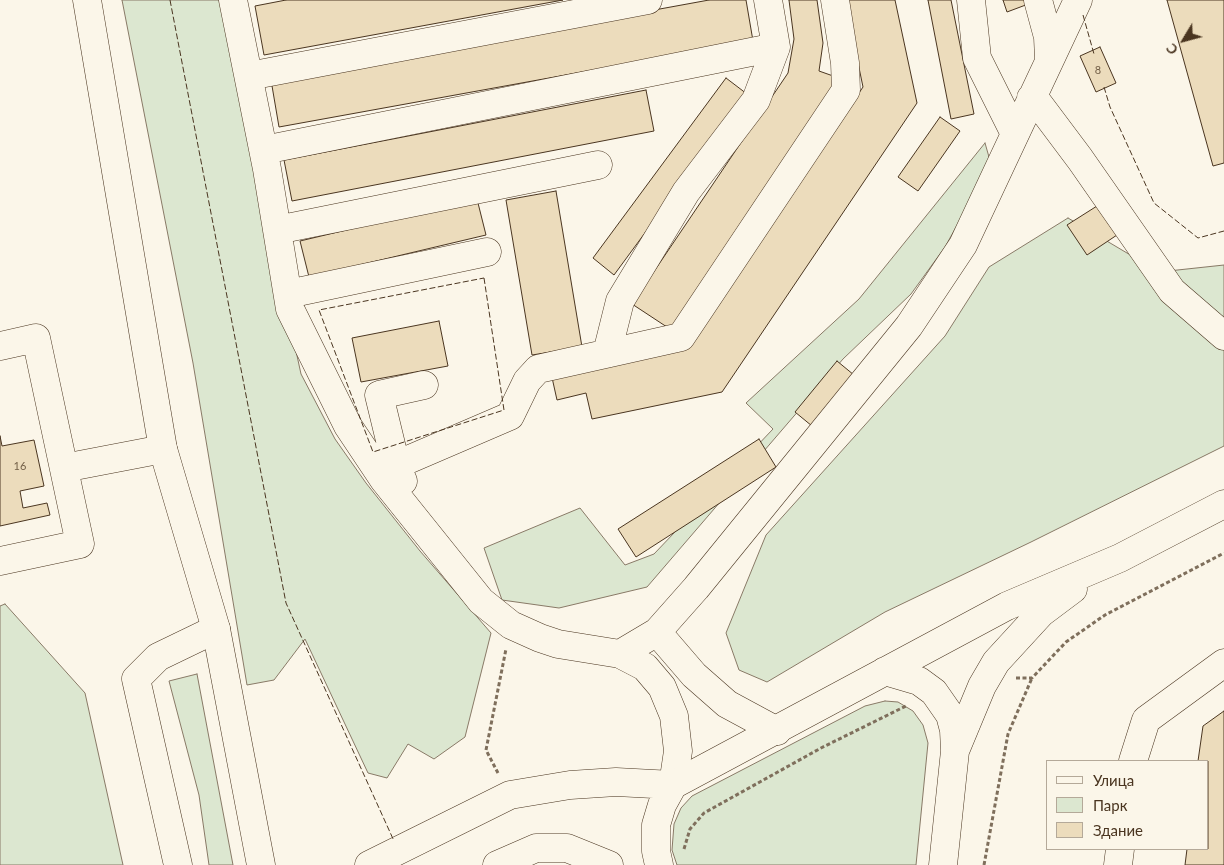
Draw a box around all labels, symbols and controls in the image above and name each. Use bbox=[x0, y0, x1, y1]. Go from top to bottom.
north arrow bbox=[1159, 15, 1209, 65]
text: С bbox=[1162, 41, 1181, 58]
house number: 8 bbox=[1095, 63, 1101, 77]
house number: 16 bbox=[14, 459, 26, 473]
legend bbox=[1046, 760, 1209, 850]
text: Улица bbox=[1093, 771, 1134, 789]
text: Парк bbox=[1093, 796, 1127, 814]
text: Здание bbox=[1093, 821, 1143, 839]

